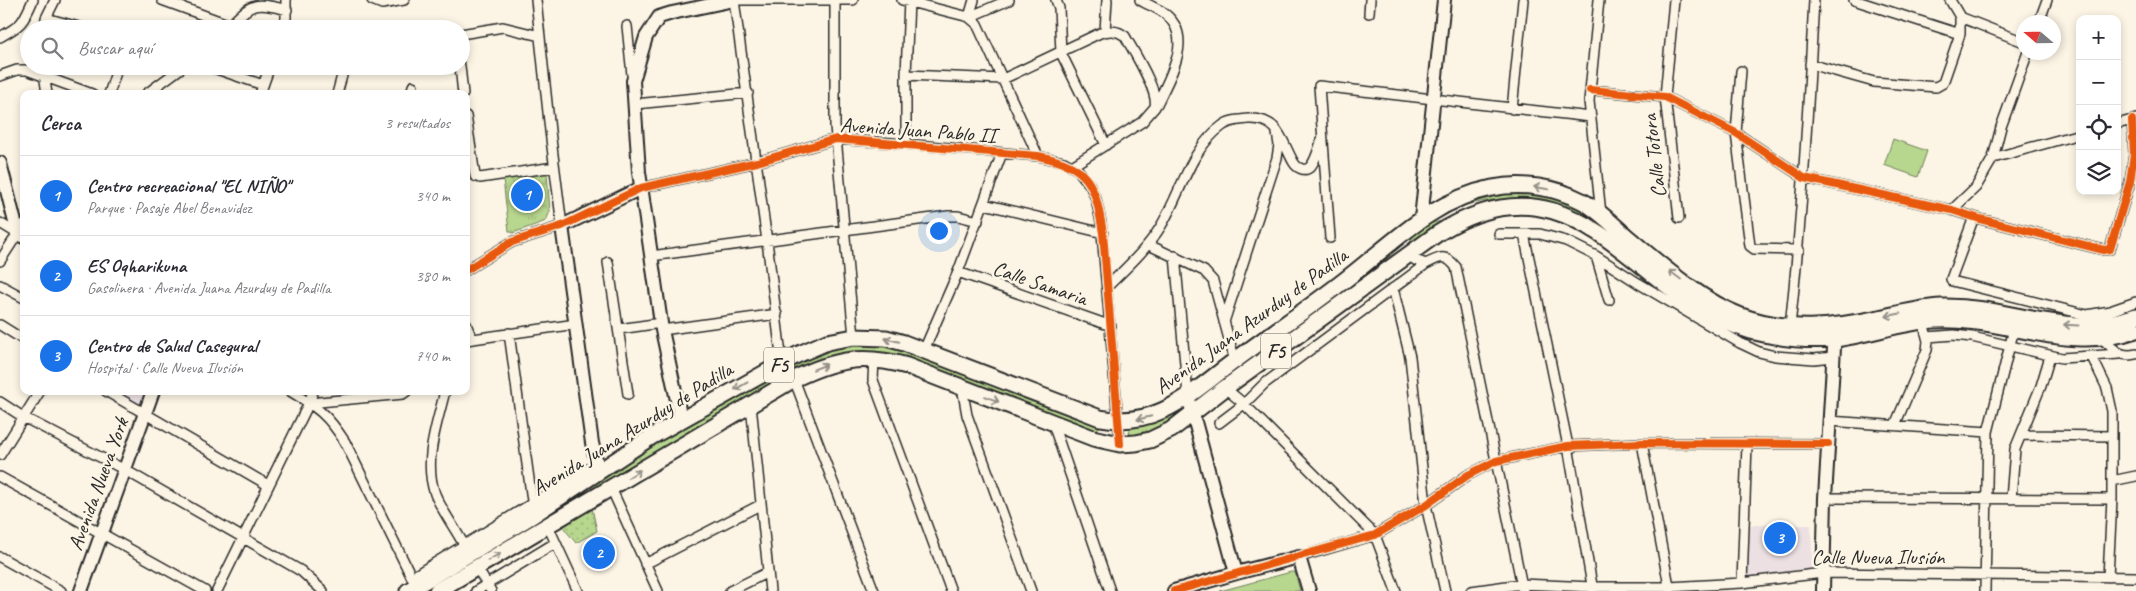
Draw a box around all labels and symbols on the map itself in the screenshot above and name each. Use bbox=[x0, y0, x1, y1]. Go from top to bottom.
north arrow bbox=[2016, 15, 2061, 60]
street label: Calle Totora bbox=[1636, 111, 1672, 199]
street label: Avenida Juan Pablo II bbox=[839, 112, 1001, 149]
pin: 1 bbox=[511, 176, 543, 214]
one-way arrow bbox=[1533, 182, 1549, 192]
your location bbox=[926, 218, 952, 244]
street label: Avenida Juana Azurduy de Padilla bbox=[1150, 241, 1354, 400]
street label: Calle Samaria bbox=[989, 255, 1093, 312]
one-way arrow bbox=[1669, 270, 1682, 281]
one-way arrow bbox=[1886, 311, 1902, 320]
one-way arrow bbox=[2063, 321, 2079, 330]
road number: F5 bbox=[1261, 334, 1291, 368]
one-way arrow bbox=[885, 335, 901, 344]
road number: F5 bbox=[764, 348, 794, 382]
street label: Avenida Juana Azurduy de Padilla bbox=[527, 355, 739, 501]
one-way arrow bbox=[812, 362, 827, 371]
one-way arrow bbox=[734, 381, 749, 391]
one-way arrow bbox=[984, 395, 999, 404]
street label: Avenida Nueva York bbox=[62, 413, 134, 554]
one-way arrow bbox=[1137, 413, 1153, 423]
one-way arrow bbox=[627, 469, 641, 479]
pin: 3 bbox=[1764, 519, 1796, 557]
pin: 2 bbox=[583, 534, 615, 572]
street label: Calle Nueva Ilusión bbox=[1811, 544, 1945, 570]
one-way arrow bbox=[487, 552, 501, 562]

